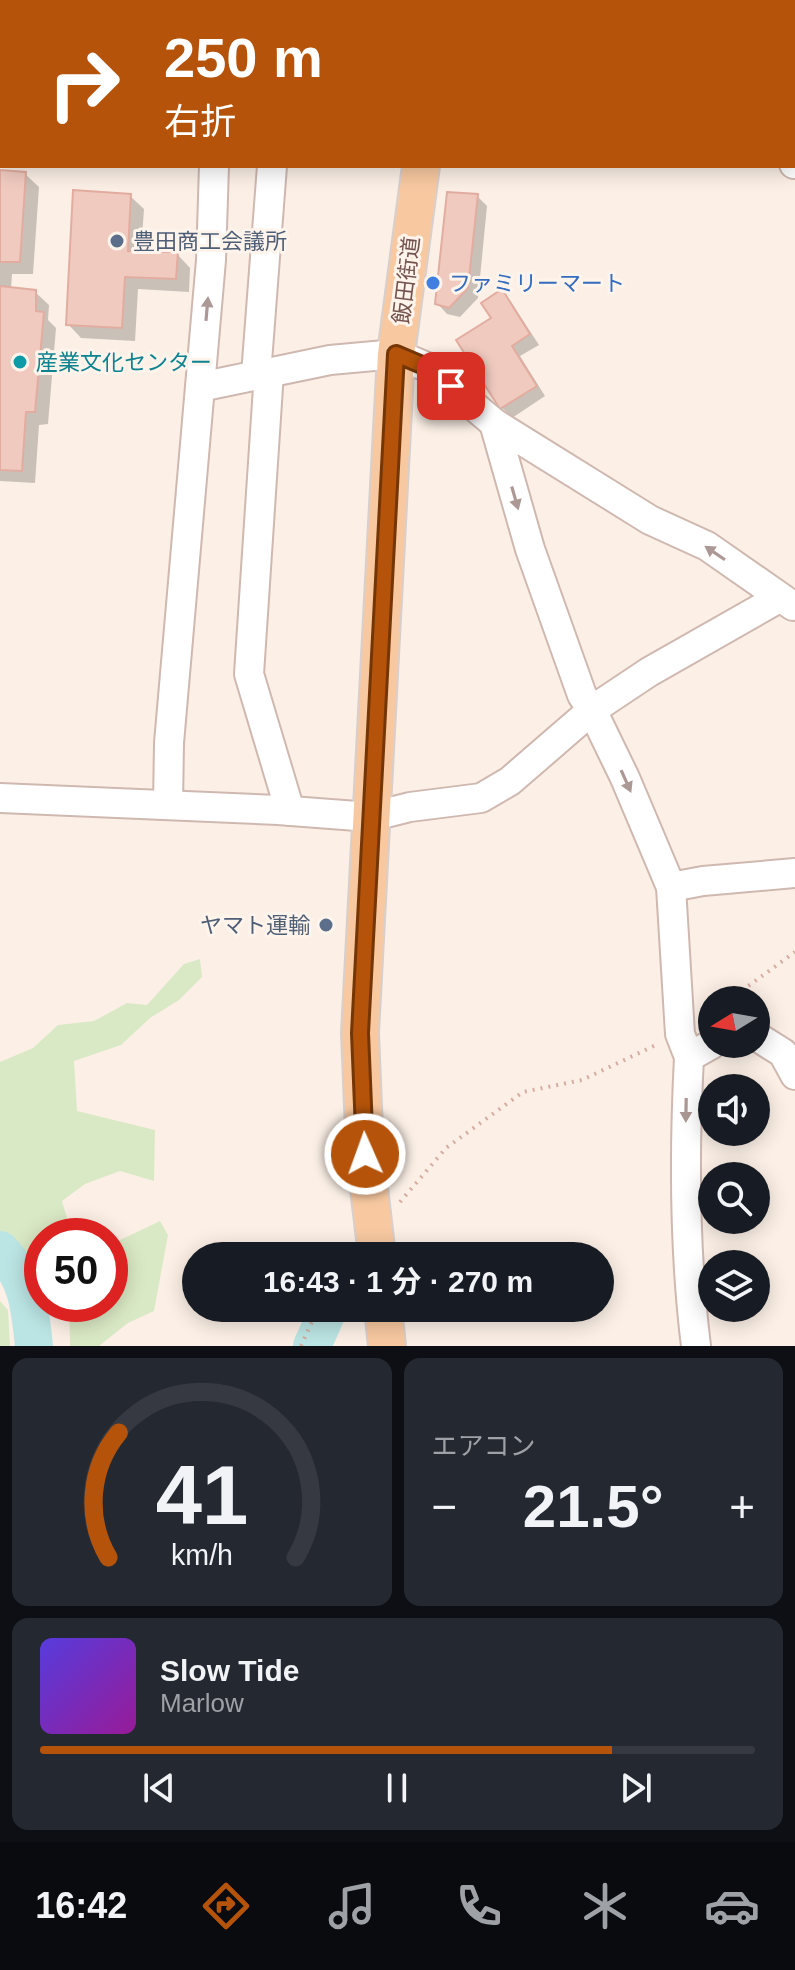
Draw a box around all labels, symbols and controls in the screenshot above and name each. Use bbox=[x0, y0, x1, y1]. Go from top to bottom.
text: 250 m bbox=[164, 26, 323, 89]
icon: right bbox=[32, 32, 136, 136]
text: 右折 bbox=[164, 101, 236, 142]
place label: 豊田商工会議所 bbox=[133, 229, 287, 254]
marker: 豊田商工会議所 bbox=[108, 232, 126, 250]
street label: 飯田街道 bbox=[389, 235, 424, 325]
place label: ファミリーマート bbox=[449, 271, 625, 296]
marker: ファミリーマート bbox=[424, 274, 442, 292]
one-way arrow bbox=[200, 296, 213, 321]
place label: 産業文化センター bbox=[36, 350, 212, 375]
pin bbox=[417, 352, 485, 420]
marker: 産業文化センター bbox=[11, 353, 29, 371]
icon: arrive bbox=[429, 364, 473, 408]
one-way arrow bbox=[510, 486, 522, 511]
one-way arrow bbox=[705, 546, 726, 561]
one-way arrow bbox=[619, 769, 633, 792]
place label: ヤマト運輸 bbox=[200, 913, 310, 938]
marker: ヤマト運輸 bbox=[317, 916, 335, 934]
north arrow bbox=[698, 986, 770, 1058]
map controls bbox=[698, 986, 770, 1322]
button: sound bbox=[698, 1074, 770, 1146]
one-way arrow bbox=[680, 1098, 693, 1123]
position arrow bbox=[323, 1112, 407, 1196]
button: search bbox=[698, 1162, 770, 1234]
speed limit sign: 50 bbox=[24, 1218, 128, 1322]
button: layers bbox=[698, 1250, 770, 1322]
text: 16:43 · 1 分 · 270 m bbox=[263, 1265, 533, 1298]
text: エアコン bbox=[432, 1431, 536, 1461]
text: 41 bbox=[155, 1449, 248, 1542]
text: 21.5° bbox=[523, 1473, 664, 1540]
text: − bbox=[432, 1482, 457, 1531]
text: + bbox=[729, 1482, 755, 1531]
text: km/h bbox=[171, 1539, 233, 1571]
text: Slow Tide bbox=[160, 1654, 299, 1687]
text: Marlow bbox=[160, 1688, 244, 1718]
icon: previous bbox=[137, 1766, 181, 1810]
icon: pause bbox=[375, 1766, 419, 1810]
icon: next bbox=[614, 1766, 658, 1810]
icon: directions bbox=[198, 1878, 254, 1934]
icon: music bbox=[324, 1878, 380, 1934]
icon: phone bbox=[451, 1878, 507, 1934]
icon: climate bbox=[577, 1878, 633, 1934]
icon: car bbox=[704, 1878, 760, 1934]
text: 16:42 bbox=[35, 1885, 127, 1926]

